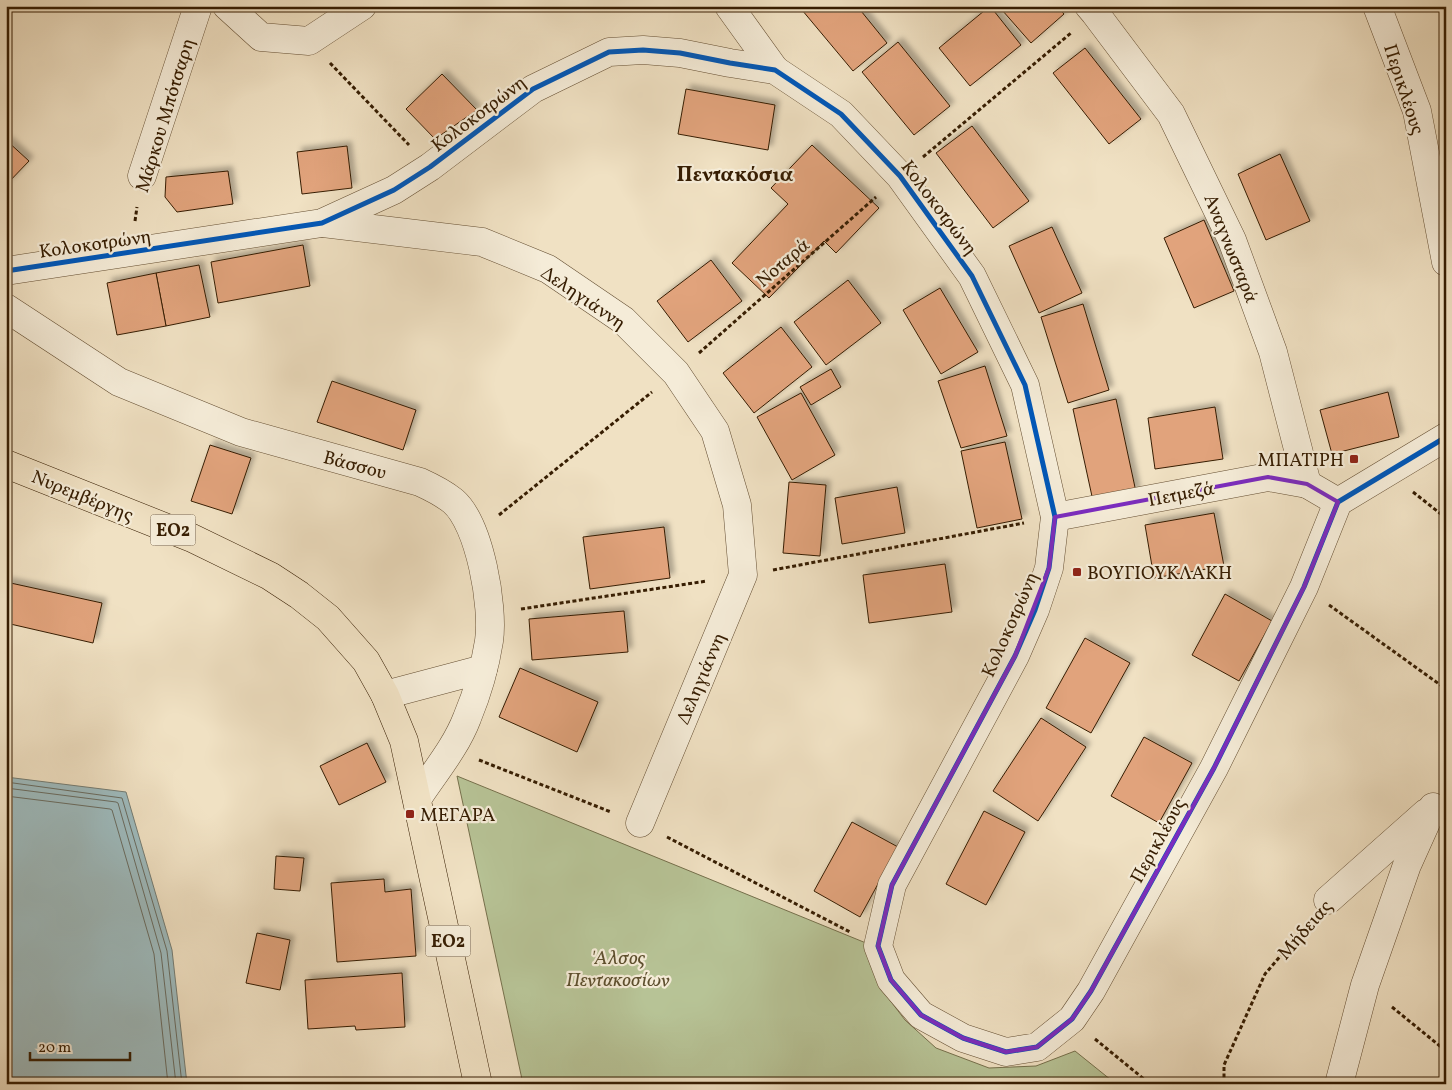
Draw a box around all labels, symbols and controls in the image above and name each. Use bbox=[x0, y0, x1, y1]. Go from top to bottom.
street label: Μάρκου Μπότσαρη bbox=[130, 35, 202, 196]
street label: Περικλέους bbox=[1376, 41, 1430, 138]
street label: Κολοκοτρώνη bbox=[426, 70, 532, 159]
street label: Κολοκοτρώνη bbox=[894, 155, 983, 261]
district label: Πεντακόσια bbox=[677, 161, 794, 190]
street label: Αναγνωσταρά bbox=[1197, 191, 1264, 307]
street label: Κολοκοτρώνη bbox=[38, 224, 153, 266]
street label: Νοταρά bbox=[751, 233, 816, 294]
street label: Δεληγιάννη bbox=[535, 261, 631, 337]
street label: Βάσσου bbox=[320, 445, 389, 487]
place label: ΜΠΑΤΙΡΗ bbox=[1257, 448, 1344, 474]
marker: ΜΠΑΤΙΡΗ bbox=[1348, 453, 1360, 465]
street label: Νυρεμβέργης bbox=[27, 465, 137, 529]
street label: Πετμεζά bbox=[1146, 476, 1217, 514]
road number: ΕΟ2 bbox=[150, 514, 196, 546]
place label: ΒΟΥΓΙΟΥΚΛΑΚΗ bbox=[1087, 561, 1232, 587]
marker: ΒΟΥΓΙΟΥΚΛΑΚΗ bbox=[1071, 566, 1083, 578]
street label: Κολοκοτρώνη bbox=[976, 568, 1046, 682]
street label: Δεληγιάννη bbox=[671, 629, 733, 729]
street label: Περικλέους bbox=[1125, 794, 1193, 888]
place label: ΜΕΓΑΡΑ bbox=[420, 803, 495, 829]
marker: ΜΕΓΑΡΑ bbox=[404, 808, 416, 820]
street label: Μήδειας bbox=[1272, 895, 1339, 966]
road number: ΕΟ2 bbox=[426, 926, 470, 956]
park label: 'Αλσος Πεντακοσίων bbox=[566, 946, 670, 994]
scale bar bbox=[30, 1030, 130, 1062]
text: 20 m bbox=[38, 1038, 71, 1059]

